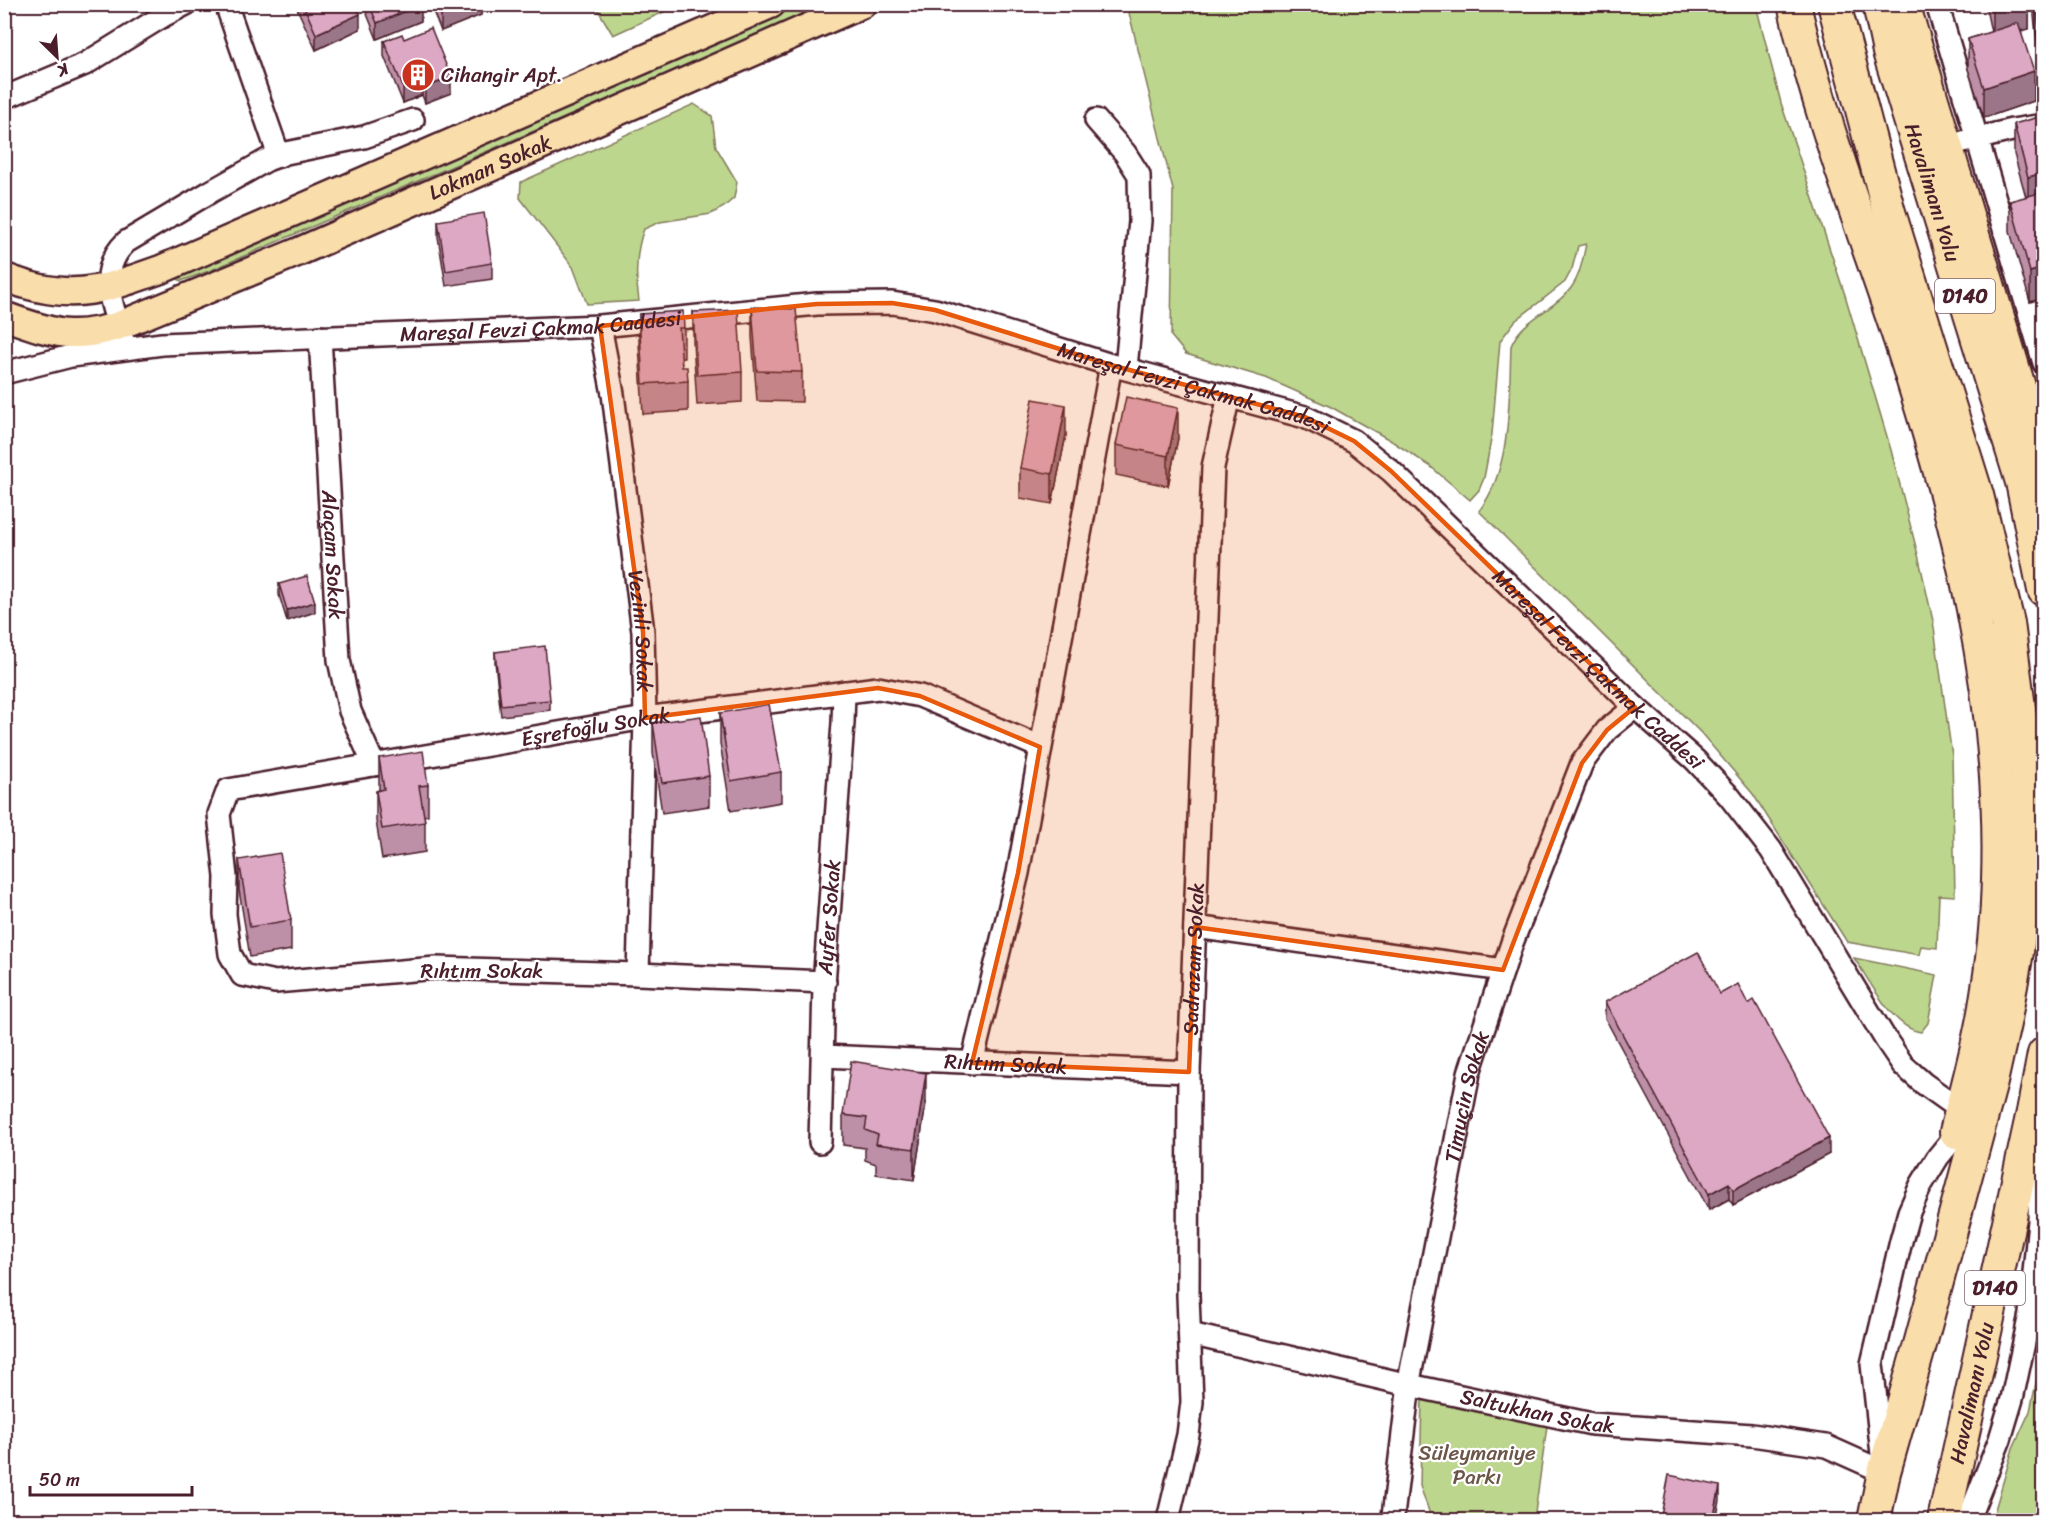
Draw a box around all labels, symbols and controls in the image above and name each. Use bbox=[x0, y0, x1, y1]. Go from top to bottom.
north arrow bbox=[27, 27, 87, 87]
text: K bbox=[51, 55, 75, 86]
place label: Cihangir Apt. bbox=[441, 56, 563, 94]
building icon: Cihangir Apt. bbox=[400, 57, 436, 93]
street label: Havalimanı Yolu bbox=[1893, 118, 1972, 268]
street label: Lokman Sokak bbox=[422, 124, 558, 211]
road number: D140 bbox=[1935, 279, 1995, 313]
street label: Mareşal Fevzi Çakmak Caddesi bbox=[399, 299, 684, 353]
street label: Mareşal Fevzi Çakmak Caddesi bbox=[1053, 330, 1337, 446]
street label: Alaçam Sokak bbox=[310, 488, 356, 621]
street label: Mareşal Fevzi Çakmak Caddesi bbox=[1483, 559, 1715, 780]
street label: Vezinli Sokak bbox=[616, 568, 663, 693]
street label: Eşrefoğlu Sokak bbox=[518, 696, 672, 758]
street label: Ayfer Sokak bbox=[806, 858, 852, 977]
street label: Sadrazam Sokak bbox=[1171, 882, 1216, 1036]
street label: Rıhtım Sokak bbox=[421, 952, 543, 990]
street label: Timuçin Sokak bbox=[1433, 1025, 1501, 1166]
street label: Rıhtım Sokak bbox=[944, 1042, 1068, 1086]
road number: D140 bbox=[1965, 1271, 2025, 1305]
street label: Havalimanı Yolu bbox=[1938, 1318, 2006, 1467]
street label: Saltukhan Sokak bbox=[1457, 1377, 1616, 1445]
park label: Süleymaniye Parkı bbox=[1418, 1434, 1536, 1496]
scale bar bbox=[30, 1459, 192, 1497]
text: 50 m bbox=[39, 1464, 80, 1496]

